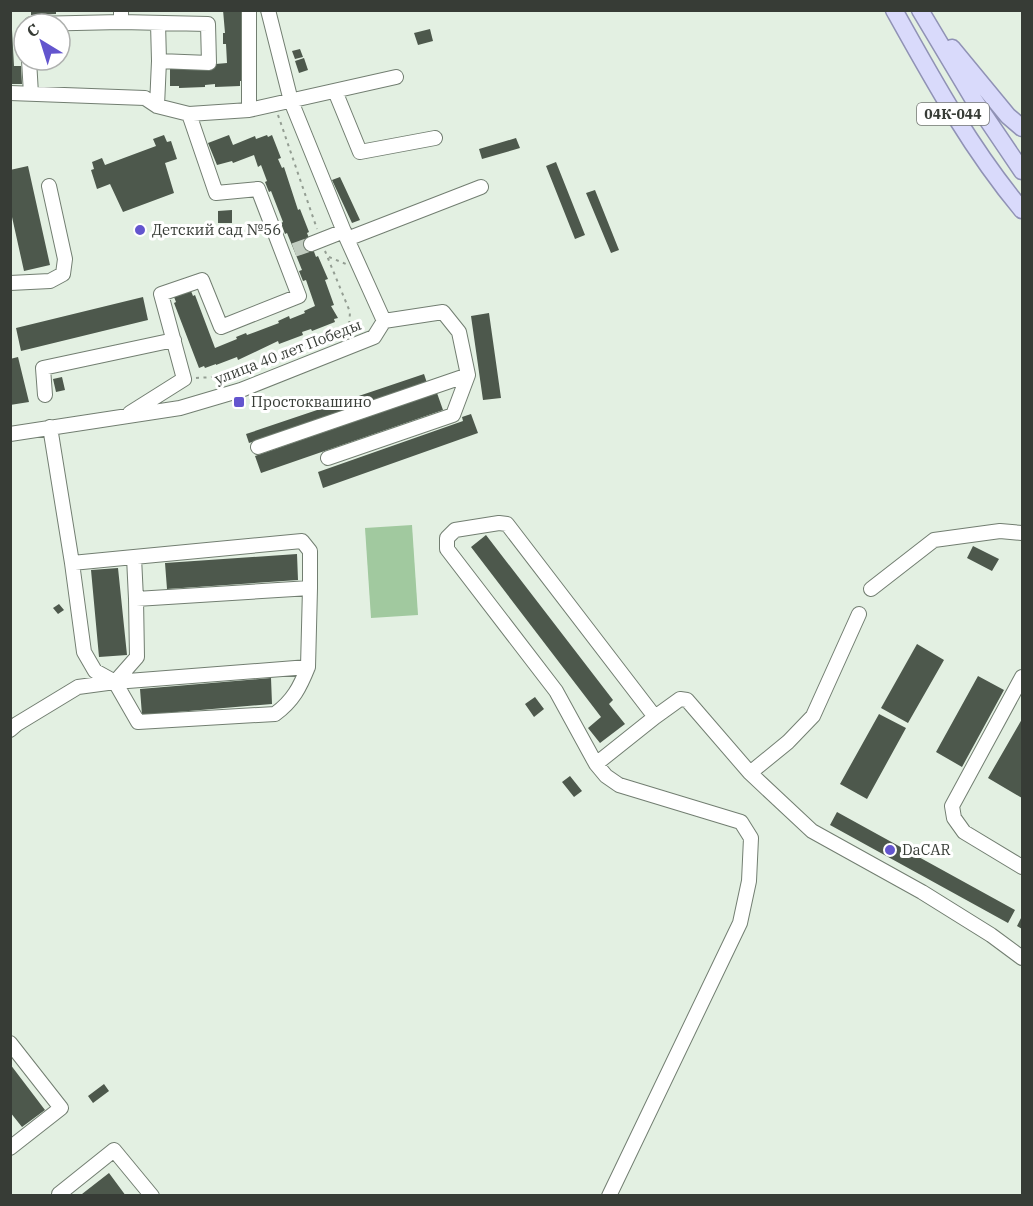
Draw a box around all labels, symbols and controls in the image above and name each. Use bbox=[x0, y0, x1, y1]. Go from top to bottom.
north arrow bbox=[12, 12, 72, 72]
text: С bbox=[22, 19, 43, 41]
road number: 04К-044 bbox=[917, 103, 989, 125]
place label: Детский сад №56 bbox=[152, 220, 281, 239]
marker: Детский сад №56 bbox=[133, 223, 147, 237]
street label: улица 40 лет Победы bbox=[212, 315, 364, 388]
place label: Простоквашино bbox=[251, 392, 371, 411]
marker: Простоквашино bbox=[232, 395, 246, 409]
place label: DaCAR bbox=[902, 840, 951, 859]
marker: DaCAR bbox=[883, 843, 897, 857]

